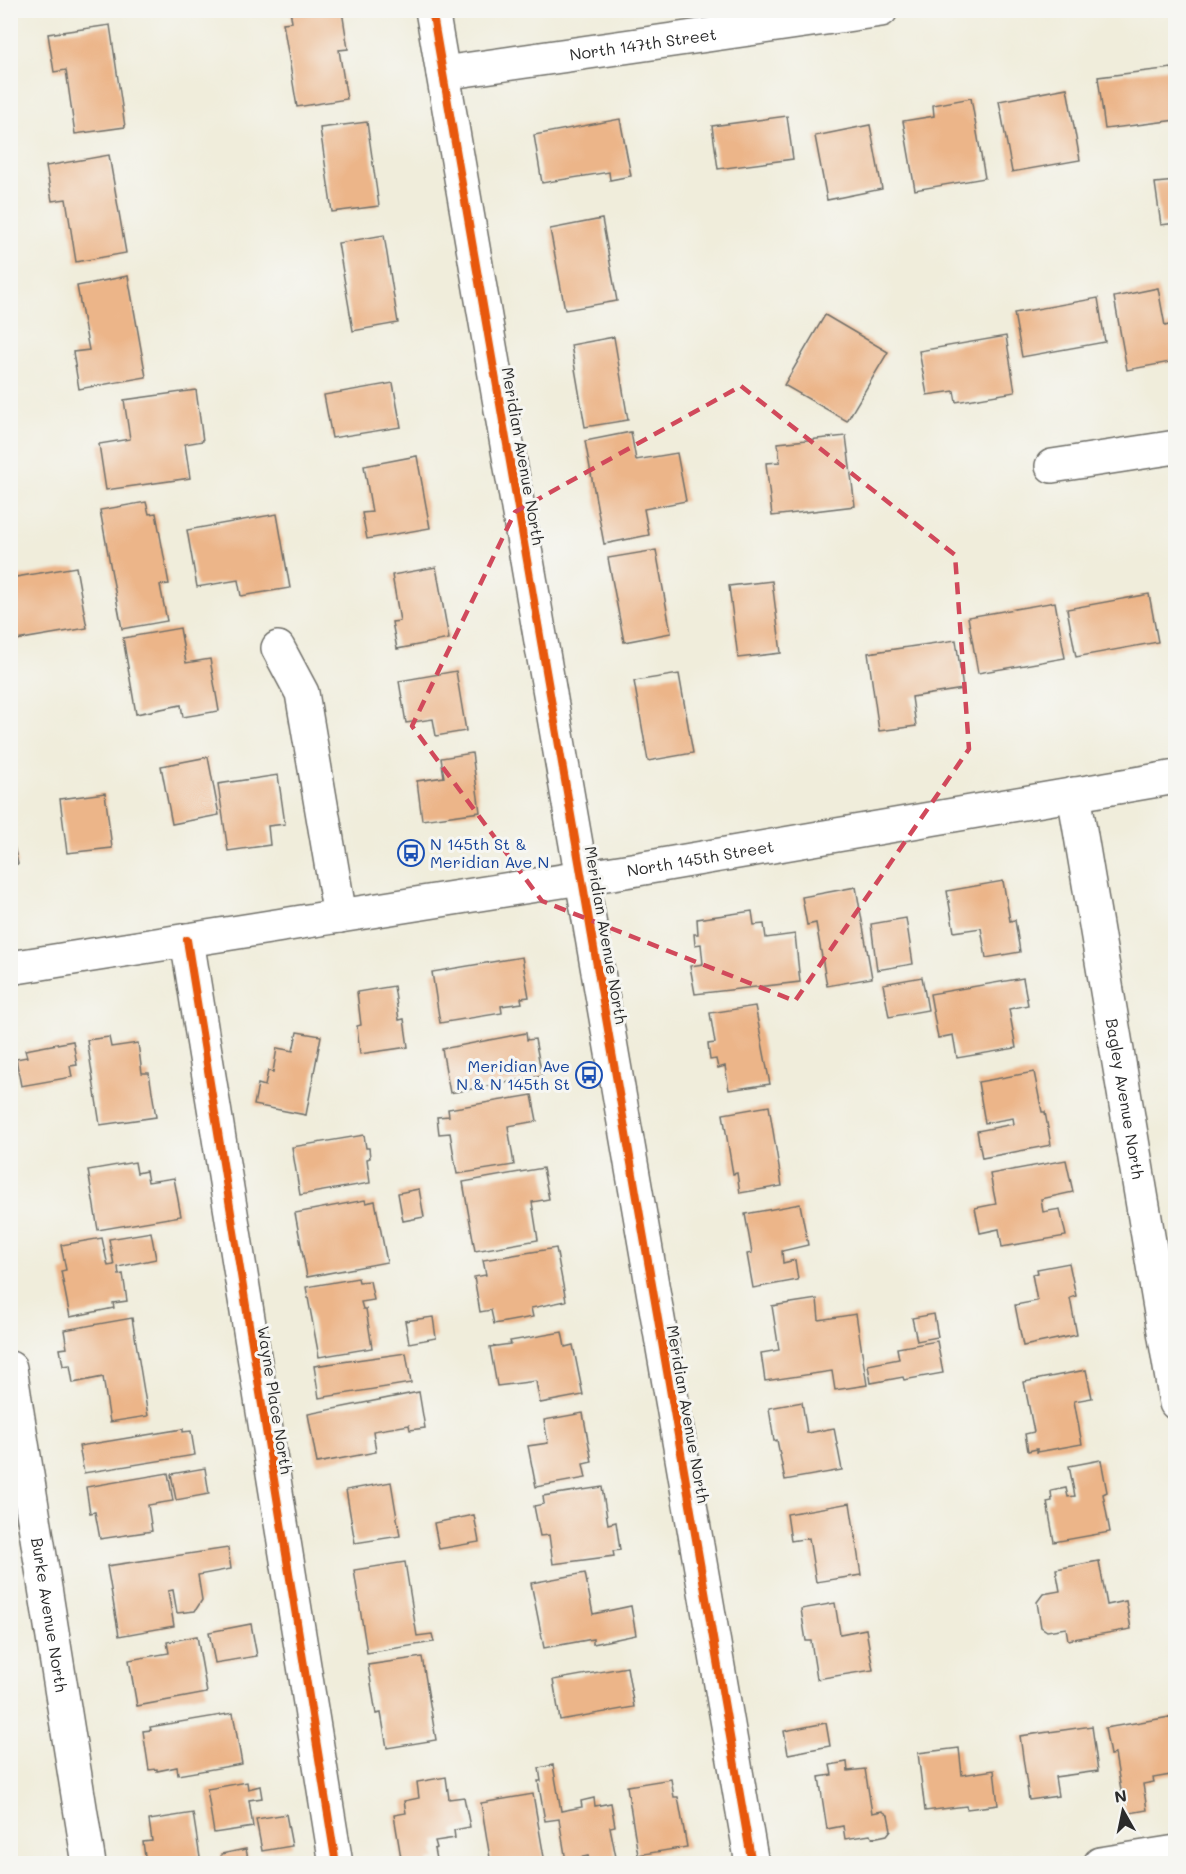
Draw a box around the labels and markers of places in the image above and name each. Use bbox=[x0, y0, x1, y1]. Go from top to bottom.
place label: N 145th St & Meridian Ave N bbox=[430, 833, 549, 872]
bus stop icon: N 145th St & Meridian Ave N bbox=[396, 838, 426, 868]
place label: Meridian Ave N & N 145th St bbox=[456, 1055, 570, 1094]
bus stop icon: Meridian Ave N & N 145th St bbox=[574, 1060, 604, 1090]

